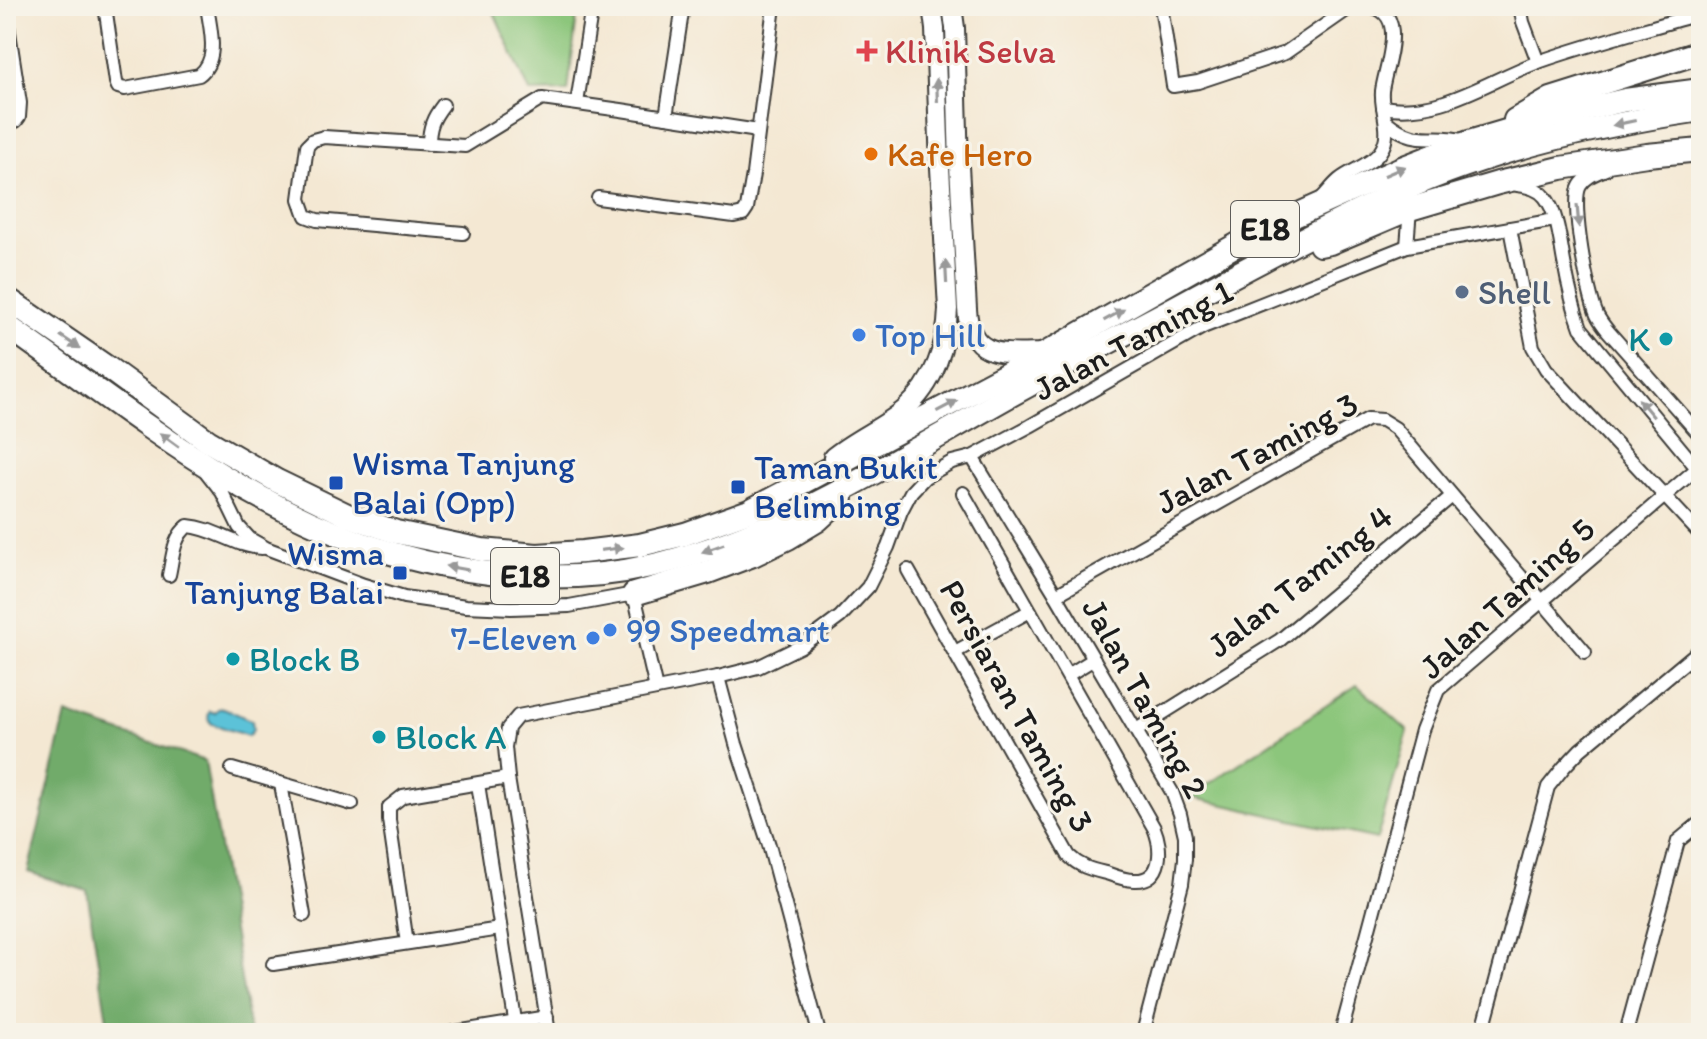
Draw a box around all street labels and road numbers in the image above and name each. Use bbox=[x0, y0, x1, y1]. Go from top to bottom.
road number: E18 bbox=[1231, 201, 1299, 257]
street label: Jalan Taming 1 bbox=[1026, 270, 1240, 410]
street label: Jalan Taming 3 bbox=[1149, 383, 1365, 523]
street label: Jalan Taming 4 bbox=[1199, 496, 1401, 666]
street label: Jalan Taming 5 bbox=[1411, 509, 1603, 687]
road number: E18 bbox=[491, 548, 559, 604]
street label: Persiaran Taming 3 bbox=[931, 573, 1103, 839]
street label: Jalan Taming 2 bbox=[1073, 591, 1217, 805]

